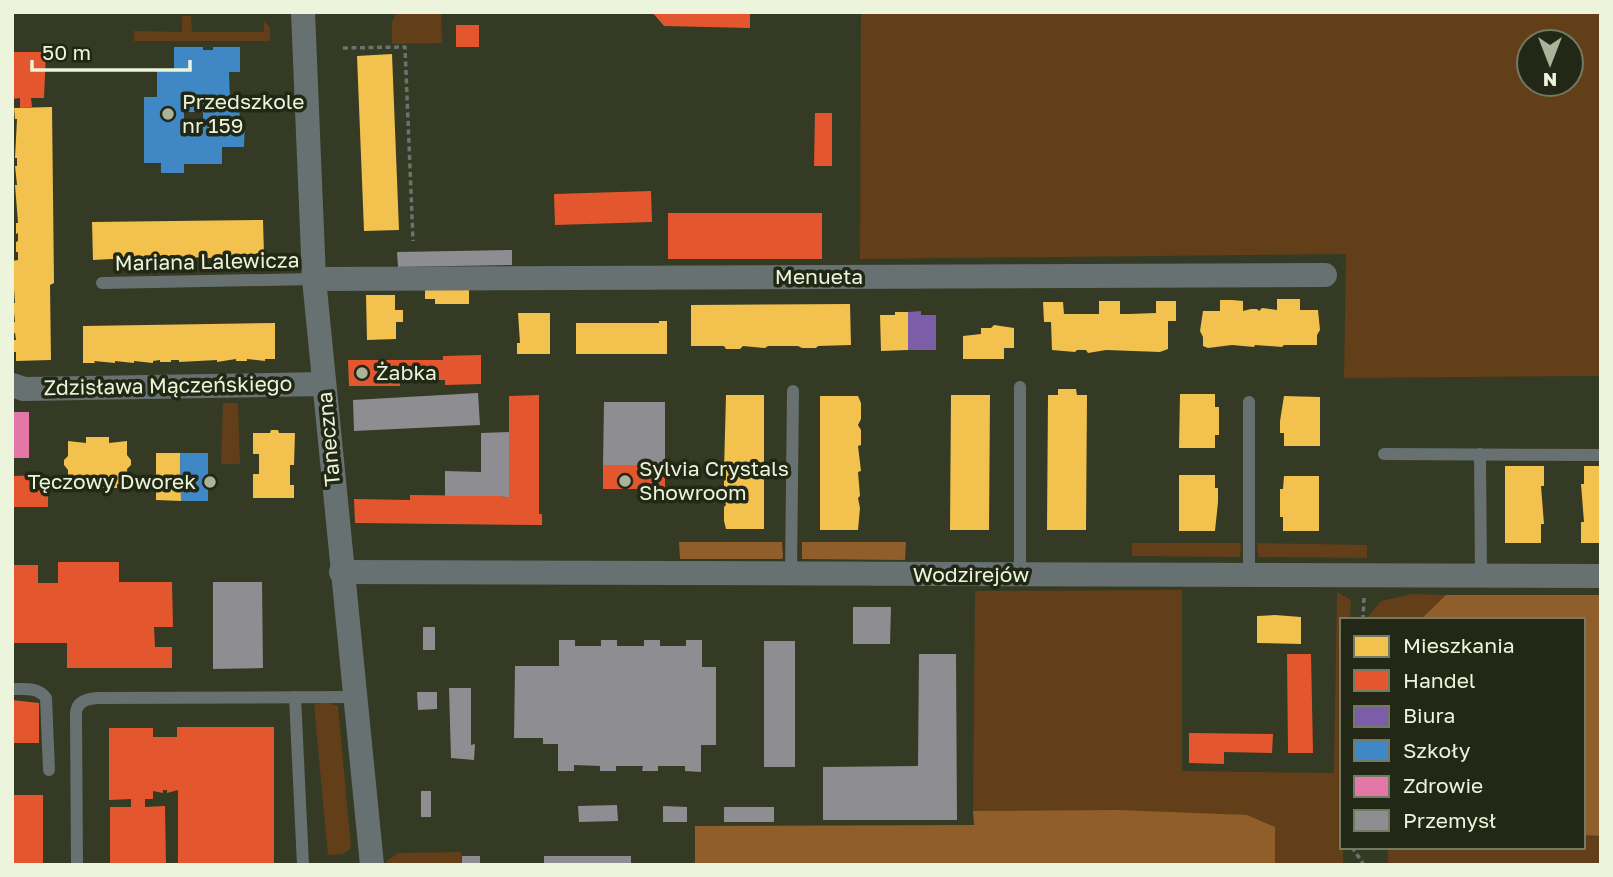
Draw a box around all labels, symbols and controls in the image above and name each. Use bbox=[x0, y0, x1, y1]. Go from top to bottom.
scale bar bbox=[32, 28, 189, 72]
north arrow bbox=[1515, 28, 1585, 98]
text: 50 m bbox=[42, 39, 91, 65]
text: N bbox=[1543, 69, 1557, 92]
place label: Przedszkole nr 159 bbox=[182, 88, 305, 138]
marker: Przedszkole nr 159 bbox=[160, 106, 176, 122]
street label: Mariana Lalewicza bbox=[114, 246, 300, 276]
street label: Menueta bbox=[775, 263, 863, 289]
place label: Żabka bbox=[376, 359, 437, 385]
marker: Żabka bbox=[354, 365, 370, 381]
street label: Zdzisława Mączeńskiego bbox=[43, 370, 292, 400]
street label: Taneczna bbox=[311, 391, 345, 488]
place label: Sylvia Crystals Showroom bbox=[639, 455, 789, 505]
place label: Tęczowy Dworek bbox=[28, 468, 196, 494]
marker: Sylvia Crystals Showroom bbox=[617, 473, 633, 489]
marker: Tęczowy Dworek bbox=[202, 474, 218, 490]
street label: Wodzirejów bbox=[913, 561, 1029, 587]
legend bbox=[1340, 618, 1585, 849]
text: Mieszkania bbox=[1403, 632, 1515, 658]
text: Handel bbox=[1403, 667, 1476, 693]
text: Biura bbox=[1403, 702, 1455, 728]
text: Szkoły bbox=[1403, 737, 1471, 763]
text: Zdrowie bbox=[1403, 772, 1483, 798]
text: Przemysł bbox=[1403, 807, 1496, 833]

